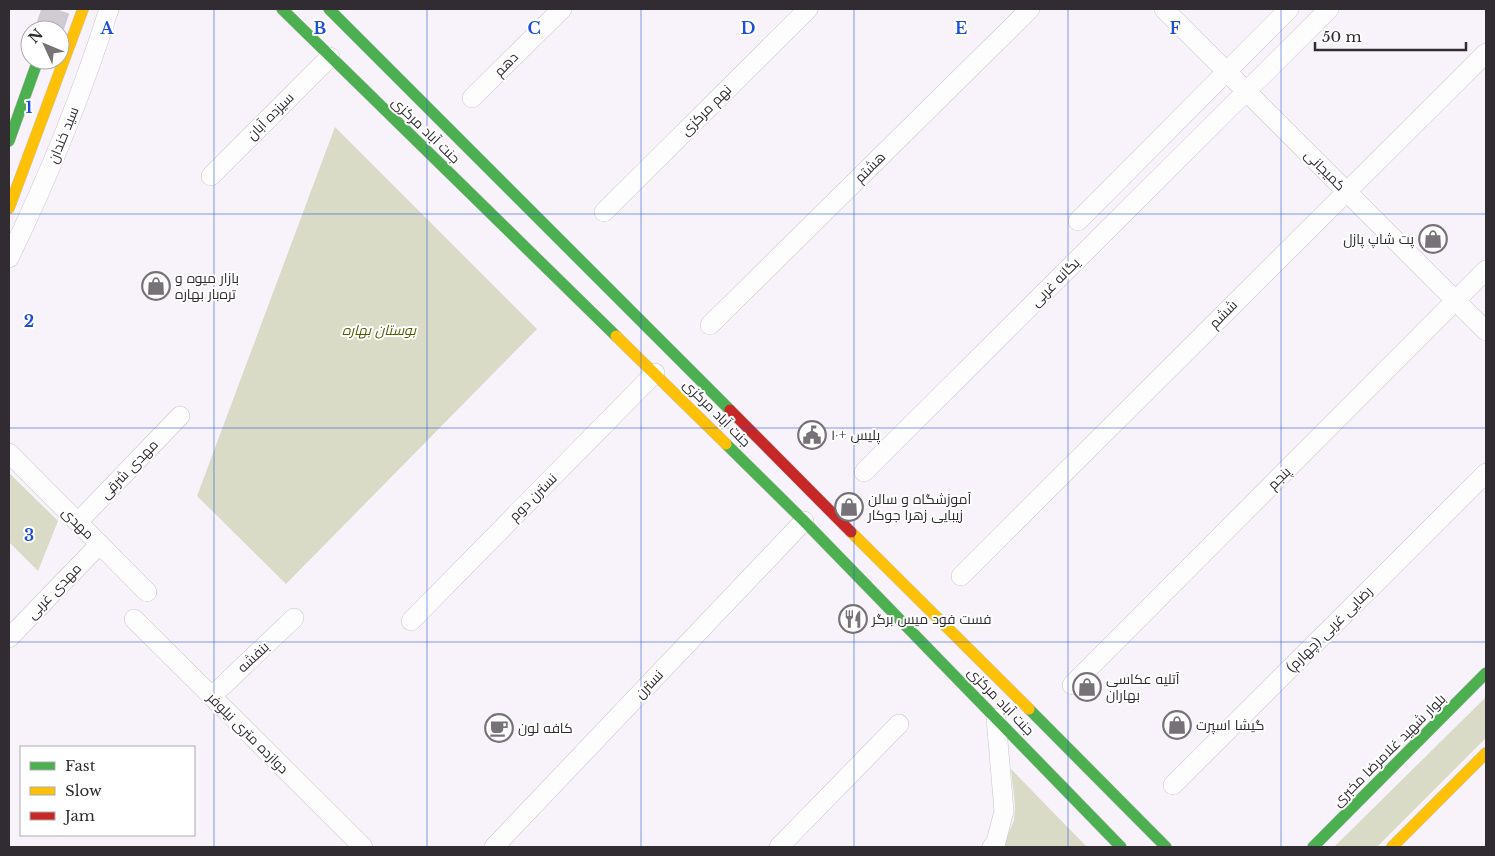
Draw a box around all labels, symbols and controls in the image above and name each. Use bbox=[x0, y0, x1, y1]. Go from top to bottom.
text: A bbox=[100, 18, 115, 38]
text: B bbox=[314, 18, 327, 38]
text: C bbox=[527, 18, 541, 38]
text: D bbox=[741, 18, 755, 38]
text: E bbox=[955, 18, 967, 38]
text: F bbox=[1169, 18, 1181, 38]
north arrow bbox=[20, 20, 70, 70]
scale bar bbox=[1315, 20, 1466, 52]
text: N bbox=[25, 25, 47, 47]
text: 50 m bbox=[1322, 27, 1362, 46]
street label: دهم bbox=[490, 48, 523, 81]
street label: نهم مرکزی bbox=[677, 81, 736, 140]
street label: سیزده آبان bbox=[242, 88, 298, 144]
street label: جنت آباد مرکزی bbox=[388, 93, 464, 167]
text: 1 bbox=[26, 97, 33, 117]
street label: سید خندان bbox=[43, 104, 83, 166]
street label: کمیجانی bbox=[1301, 146, 1349, 194]
street label: هشتم bbox=[851, 148, 890, 187]
shop icon: پت شاپ پازل bbox=[1418, 224, 1448, 254]
place label: پت شاپ پازل bbox=[1343, 230, 1414, 249]
street label: یگانه غربی bbox=[1027, 253, 1084, 310]
place label: بازار میوه و تره‌بار بهاره bbox=[175, 269, 239, 303]
shop icon: بازار میوه و تره‌بار بهاره bbox=[141, 271, 171, 301]
street label: ششم bbox=[1205, 296, 1242, 333]
text: 2 bbox=[24, 311, 34, 331]
park label: بوستان بهاره bbox=[342, 321, 417, 339]
street label: جنت آباد مرکزی bbox=[679, 375, 755, 451]
public building icon: پلیس +۱۰ bbox=[797, 420, 827, 450]
place label: پلیس +۱۰ bbox=[831, 426, 880, 445]
street label: مهدی شرقی bbox=[96, 435, 162, 503]
street label: پنجم bbox=[1264, 462, 1295, 494]
street label: نسترن دوم bbox=[505, 469, 561, 525]
place label: آموزشگاه و سالن زیبایی زهرا جوکار bbox=[867, 490, 972, 524]
shop icon: آموزشگاه و سالن زیبایی زهرا جوکار bbox=[834, 492, 864, 522]
street label: مهدی bbox=[58, 503, 98, 543]
text: 3 bbox=[24, 525, 34, 545]
street label: مهدی غربی bbox=[23, 559, 85, 623]
street label: رضایی غربی (چهارم) bbox=[1282, 582, 1377, 677]
restaurant icon: فست فود میس برگر bbox=[838, 604, 868, 634]
place label: فست فود میس برگر bbox=[871, 610, 992, 628]
street label: بنفشه bbox=[233, 638, 273, 676]
street label: جنت آباد مرکزی bbox=[964, 663, 1038, 739]
street label: نسترن bbox=[631, 666, 667, 702]
place label: آتلیه عکاسی بهاران bbox=[1106, 670, 1180, 704]
shop icon: آتلیه عکاسی بهاران bbox=[1072, 672, 1102, 702]
street label: دوازده متری نیلوفر bbox=[203, 688, 292, 777]
street label: بلوار شهید غلامرضا مخبری bbox=[1329, 690, 1449, 810]
shop icon: گیشا اسپرت bbox=[1162, 710, 1192, 740]
cafe icon: کافه لون bbox=[484, 713, 514, 743]
place label: گیشا اسپرت bbox=[1196, 716, 1264, 735]
place label: کافه لون bbox=[518, 719, 573, 737]
legend bbox=[20, 746, 195, 836]
text: Fast bbox=[65, 756, 96, 775]
text: Slow bbox=[65, 781, 102, 800]
text: Jam bbox=[63, 806, 95, 825]

